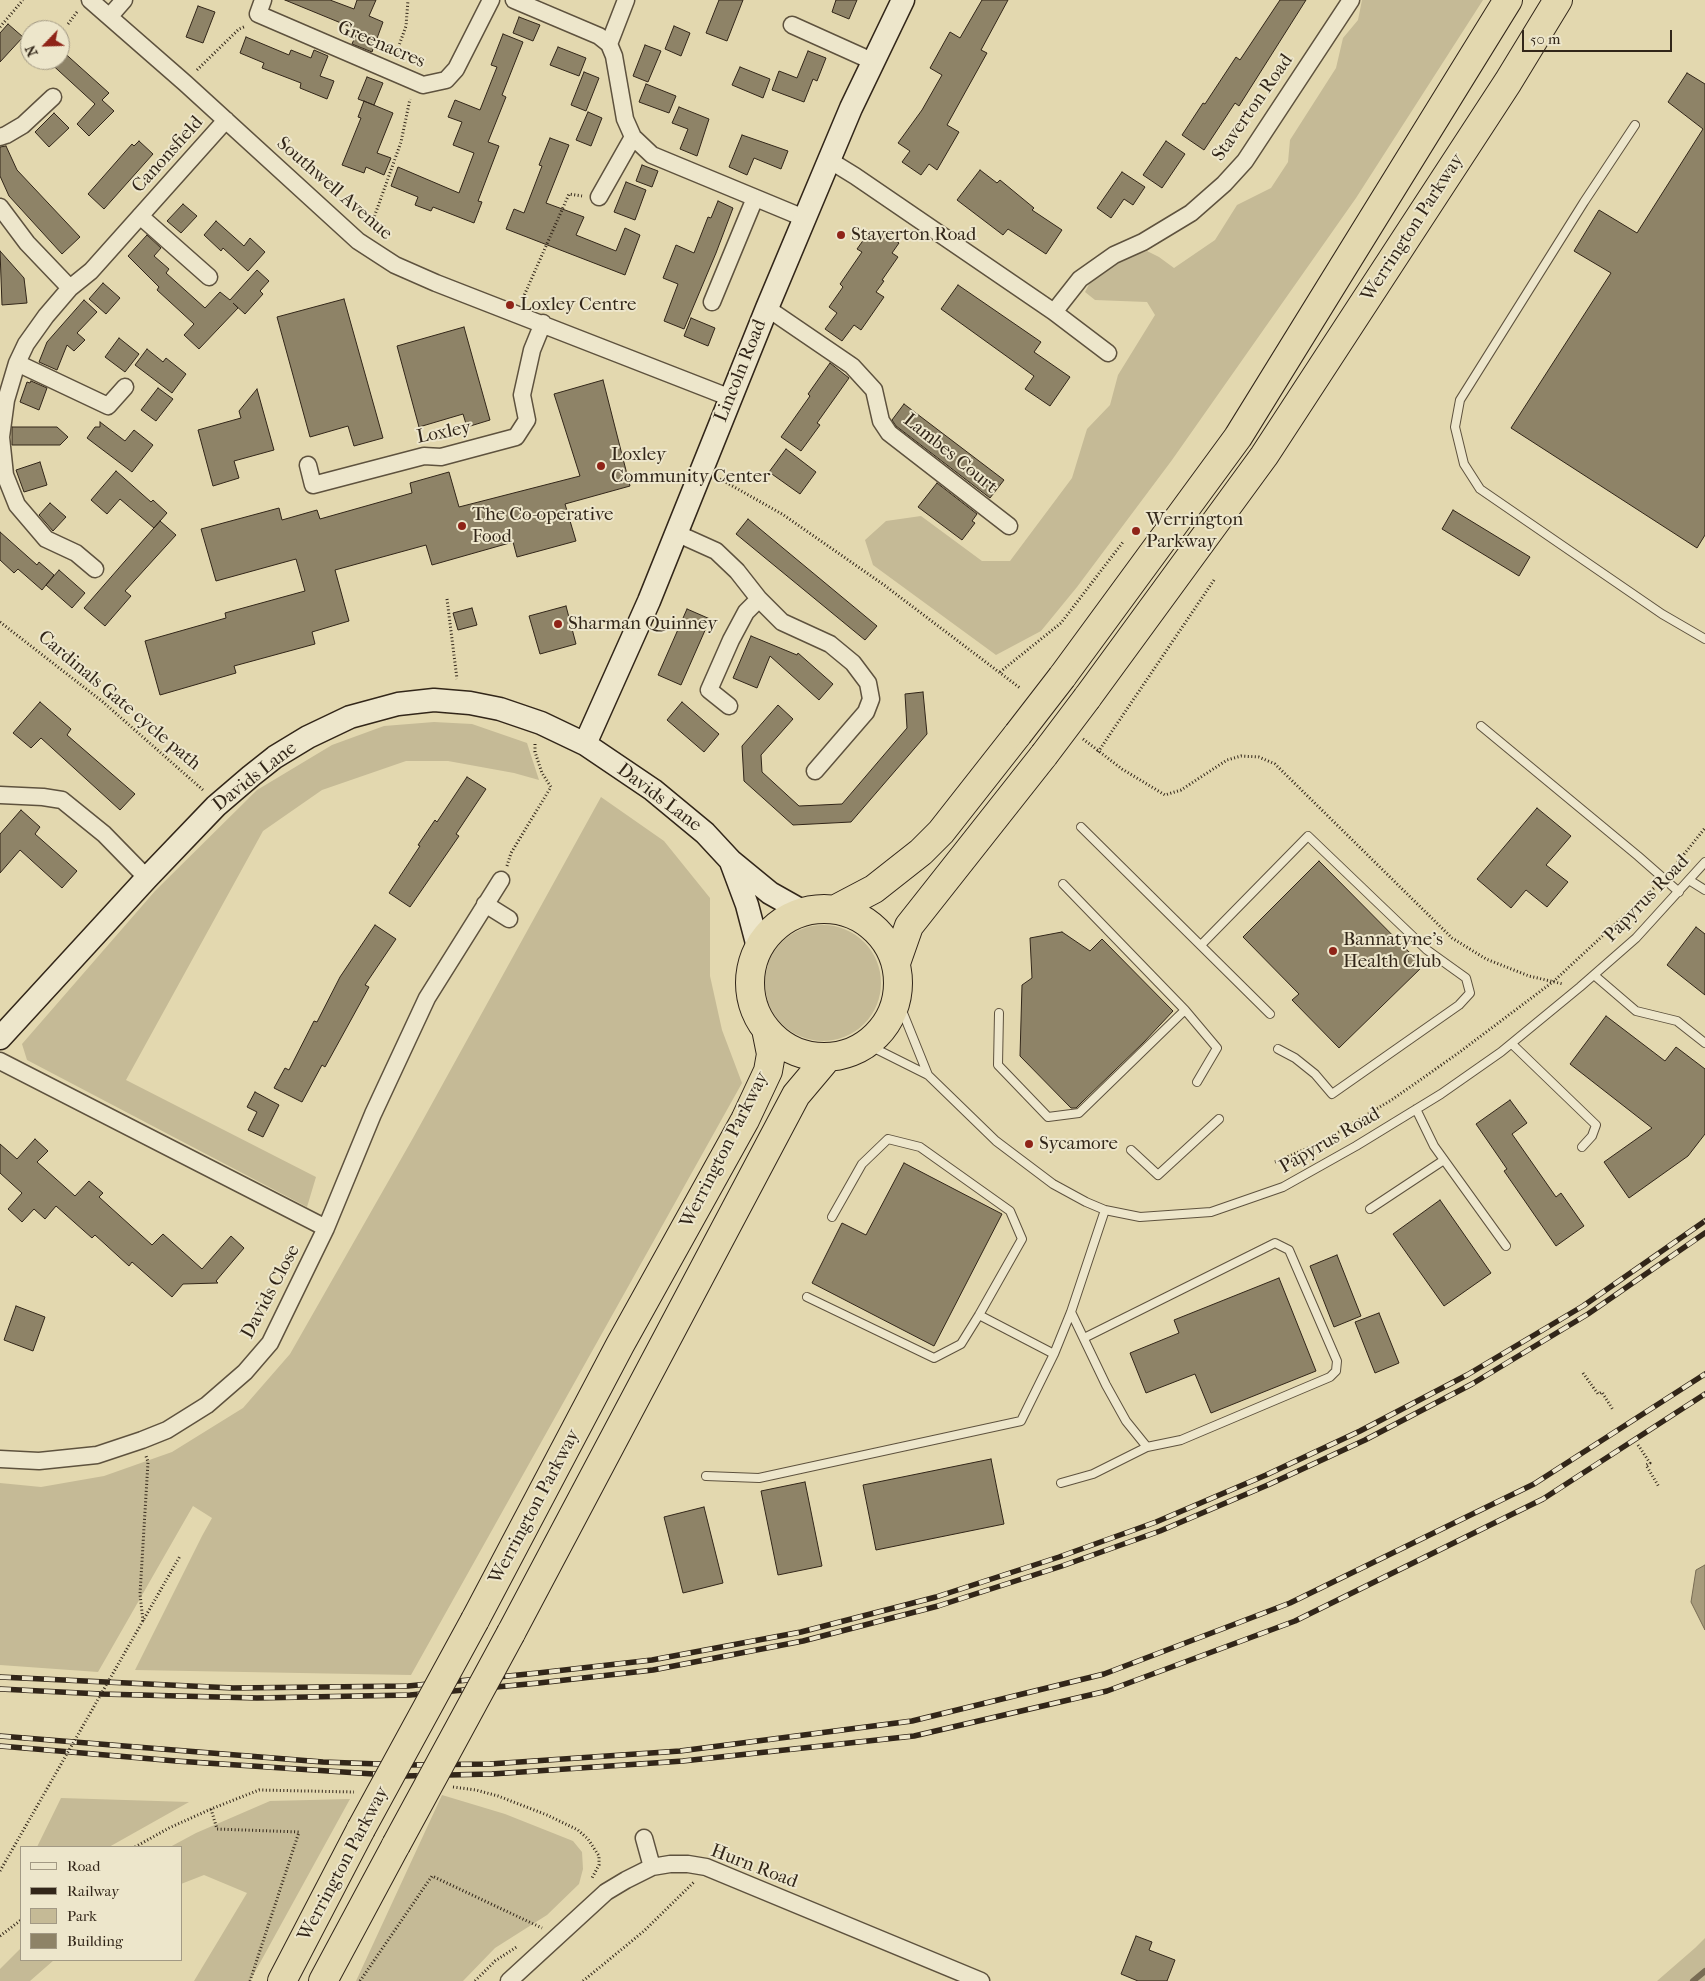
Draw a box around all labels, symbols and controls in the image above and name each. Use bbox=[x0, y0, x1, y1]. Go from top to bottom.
street label: Greenacres bbox=[334, 16, 428, 74]
north arrow bbox=[20, 20, 70, 70]
scale bar bbox=[1525, 20, 1675, 52]
text: 50 m bbox=[1530, 30, 1560, 48]
text: N bbox=[22, 43, 42, 59]
street label: Staverton Road bbox=[1208, 50, 1298, 166]
street label: Canonsfield bbox=[128, 112, 208, 198]
street label: Southwell Avenue bbox=[271, 132, 397, 246]
street label: Werrington Parkway bbox=[1357, 150, 1469, 306]
place label: Staverton Road bbox=[851, 224, 976, 246]
marker: Staverton Road bbox=[835, 229, 847, 241]
place label: Loxley Centre bbox=[520, 294, 636, 316]
marker: Loxley Centre bbox=[504, 299, 516, 311]
street label: Lincoln Road bbox=[710, 316, 772, 426]
street label: Lambes Court bbox=[898, 409, 1002, 499]
street label: Loxley bbox=[415, 417, 473, 449]
place label: Loxley Community Center bbox=[611, 444, 770, 488]
marker: Loxley Community Center bbox=[595, 460, 607, 472]
place label: The Co-operative Food bbox=[472, 504, 613, 548]
place label: Werrington Parkway bbox=[1146, 509, 1243, 553]
marker: The Co-operative Food bbox=[456, 520, 468, 532]
marker: Werrington Parkway bbox=[1130, 525, 1142, 537]
place label: Sharman Quinney bbox=[568, 613, 717, 635]
marker: Sharman Quinney bbox=[552, 618, 564, 630]
street label: Cardinals Gate cycle path bbox=[33, 626, 205, 776]
street label: Davids Lane bbox=[209, 737, 301, 817]
street label: Davids Lane bbox=[612, 759, 706, 837]
street label: Papyrus Road bbox=[1600, 851, 1694, 947]
place label: Bannatyne's Health Club bbox=[1343, 929, 1443, 973]
marker: Bannatyne's Health Club bbox=[1327, 945, 1339, 957]
street label: Werrington Parkway bbox=[676, 1068, 774, 1232]
street label: Papyrus Road bbox=[1276, 1103, 1384, 1179]
place label: Sycamore bbox=[1039, 1133, 1118, 1155]
marker: Sycamore bbox=[1023, 1138, 1035, 1150]
street label: Davids Close bbox=[237, 1241, 305, 1343]
street label: Werrington Parkway bbox=[485, 1426, 585, 1588]
street label: Werrington Parkway bbox=[294, 1783, 394, 1945]
street label: Hurn Road bbox=[707, 1840, 801, 1894]
legend bbox=[20, 1846, 182, 1961]
text: Road bbox=[67, 1857, 100, 1875]
text: Railway bbox=[67, 1882, 119, 1900]
text: Park bbox=[67, 1907, 97, 1925]
text: Building bbox=[67, 1932, 123, 1950]

